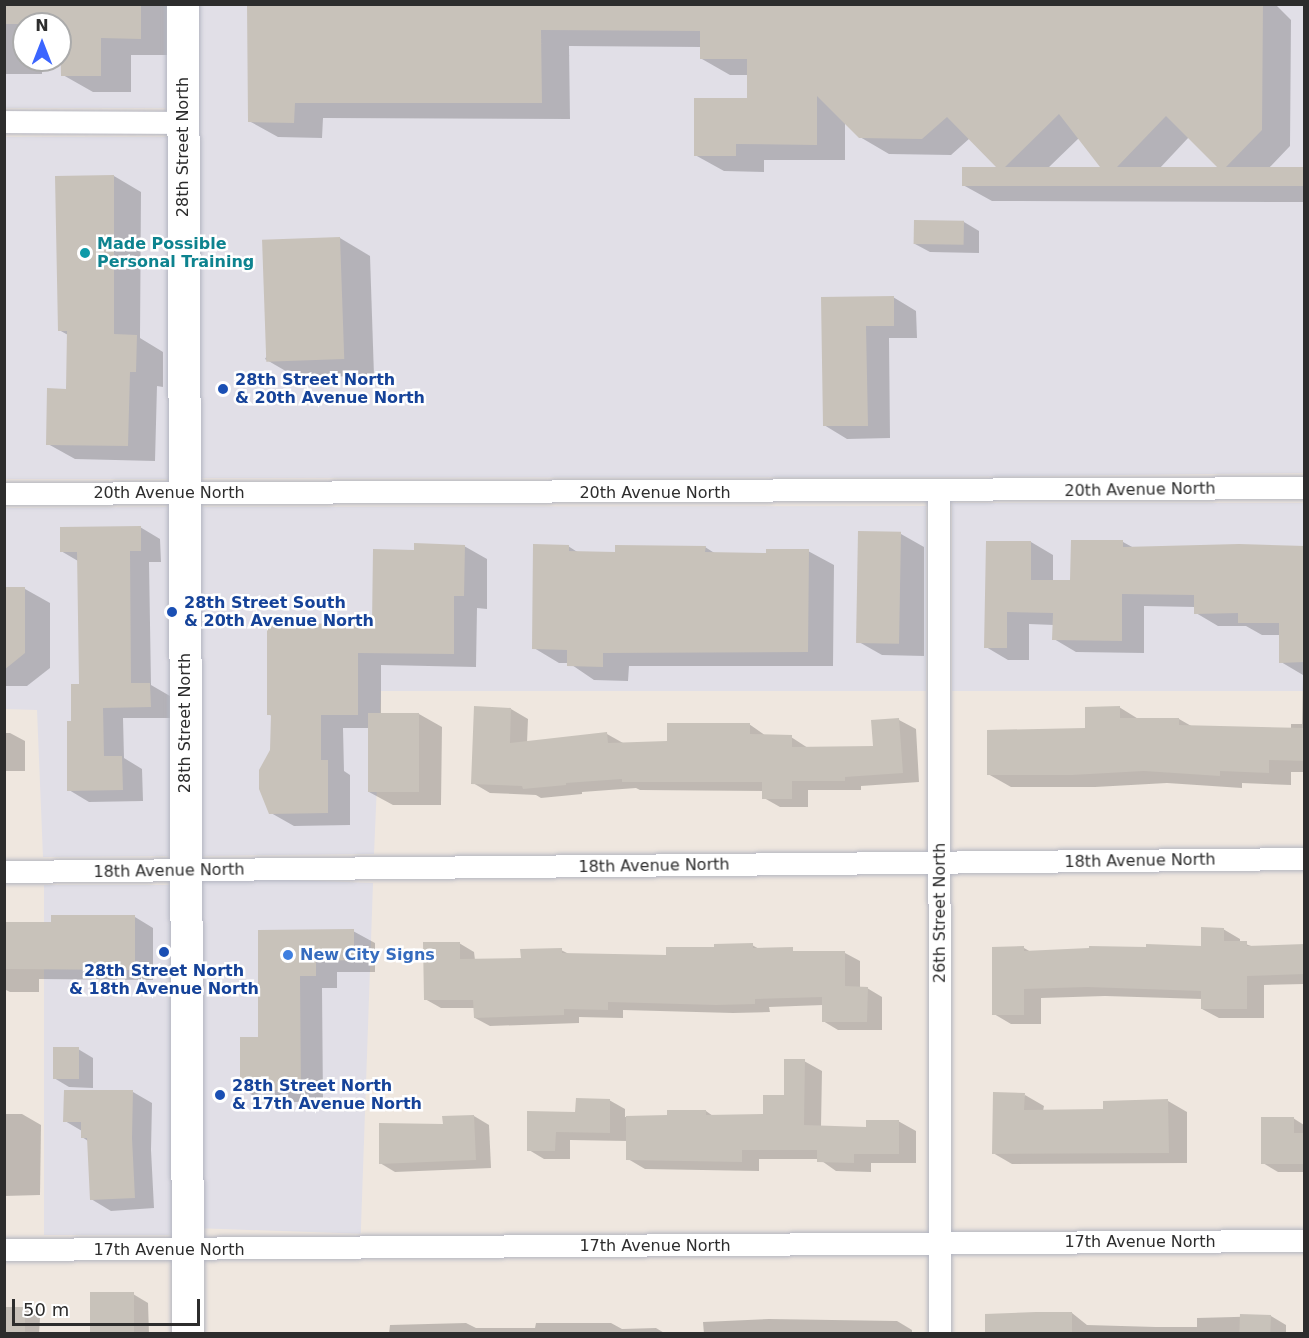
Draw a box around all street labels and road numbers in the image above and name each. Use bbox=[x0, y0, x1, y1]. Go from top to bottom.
street label: 28th Street North bbox=[173, 77, 193, 217]
street label: 20th Avenue North bbox=[1064, 479, 1216, 501]
street label: 20th Avenue North bbox=[93, 483, 245, 503]
street label: 20th Avenue North bbox=[579, 483, 731, 503]
street label: 28th Street North bbox=[175, 653, 195, 793]
street label: 26th Street North bbox=[930, 843, 950, 983]
street label: 18th Avenue North bbox=[1064, 850, 1216, 872]
street label: 18th Avenue North bbox=[578, 855, 730, 877]
street label: 18th Avenue North bbox=[93, 860, 245, 882]
street label: 17th Avenue North bbox=[1064, 1232, 1216, 1252]
street label: 17th Avenue North bbox=[579, 1236, 731, 1256]
street label: 17th Avenue North bbox=[93, 1240, 245, 1260]

